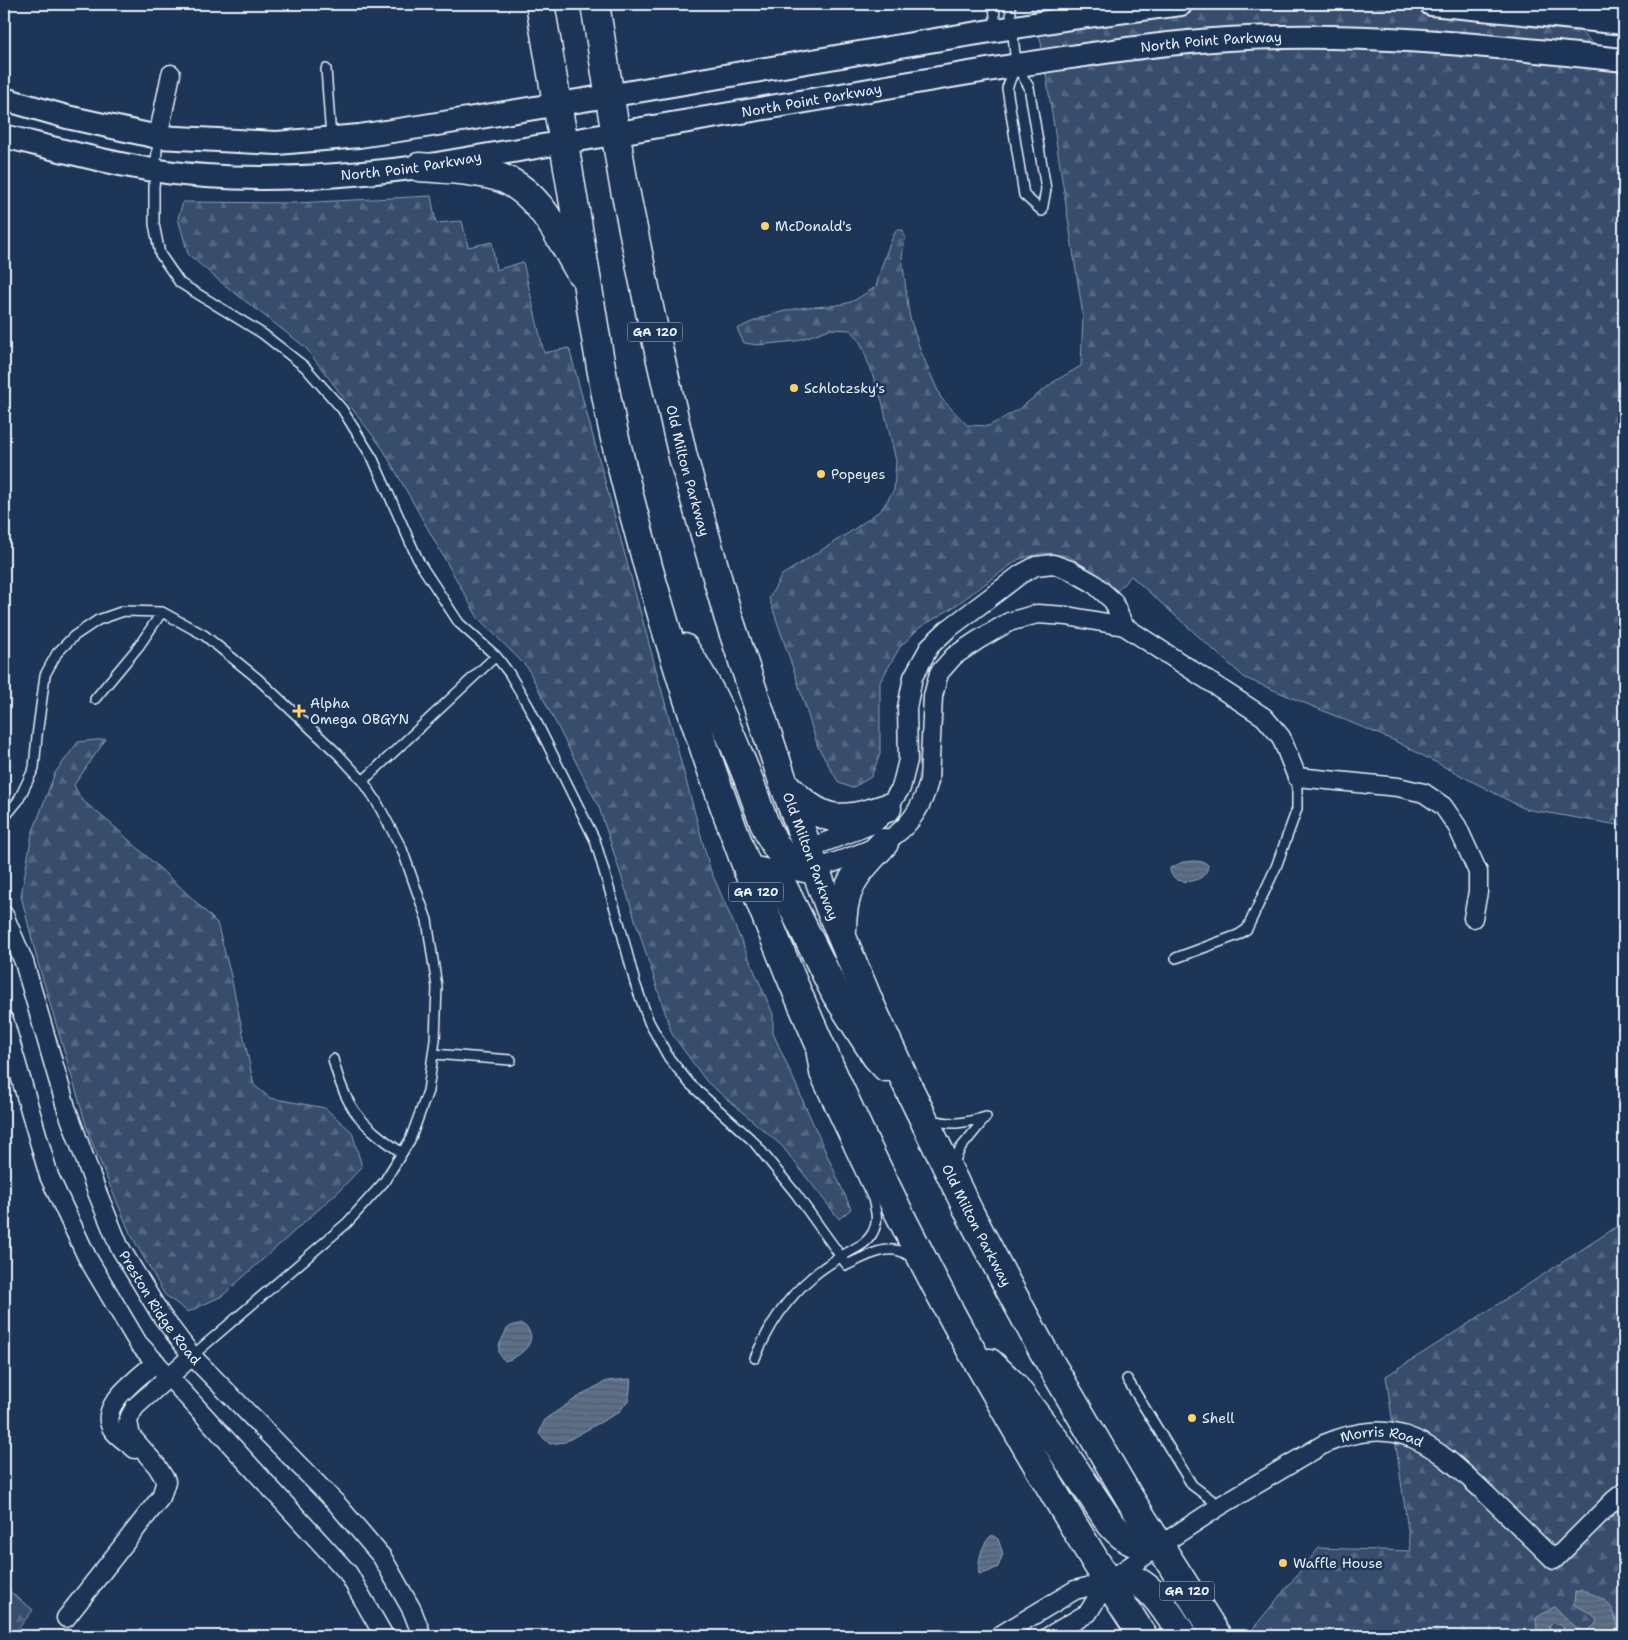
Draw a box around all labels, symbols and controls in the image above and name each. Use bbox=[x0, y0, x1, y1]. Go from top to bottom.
street label: North Point Parkway bbox=[1139, 28, 1282, 56]
street label: North Point Parkway bbox=[740, 79, 883, 121]
street label: North Point Parkway bbox=[340, 147, 483, 184]
place label: McDonald's bbox=[775, 217, 852, 235]
marker: McDonald's bbox=[759, 220, 771, 232]
road number: GA 120 bbox=[628, 322, 682, 342]
place label: Schlotzsky's bbox=[804, 379, 885, 397]
marker: Schlotzsky's bbox=[788, 382, 800, 394]
street label: Old Milton Parkway bbox=[662, 403, 714, 538]
place label: Popeyes bbox=[831, 465, 885, 483]
marker: Popeyes bbox=[815, 468, 827, 480]
place label: Alpha Omega OBGYN bbox=[310, 694, 409, 728]
marker: Alpha Omega OBGYN bbox=[292, 704, 306, 718]
street label: Old Milton Parkway bbox=[779, 790, 843, 923]
road number: GA 120 bbox=[728, 882, 784, 902]
street label: Old Milton Parkway bbox=[938, 1161, 1016, 1290]
street label: Preston Ridge Road bbox=[115, 1247, 205, 1369]
place label: Shell bbox=[1202, 1409, 1235, 1427]
marker: Shell bbox=[1186, 1412, 1198, 1424]
street label: Morris Road bbox=[1338, 1423, 1427, 1451]
place label: Waffle House bbox=[1293, 1554, 1383, 1572]
marker: Waffle House bbox=[1277, 1557, 1289, 1569]
road number: GA 120 bbox=[1160, 1582, 1214, 1600]

